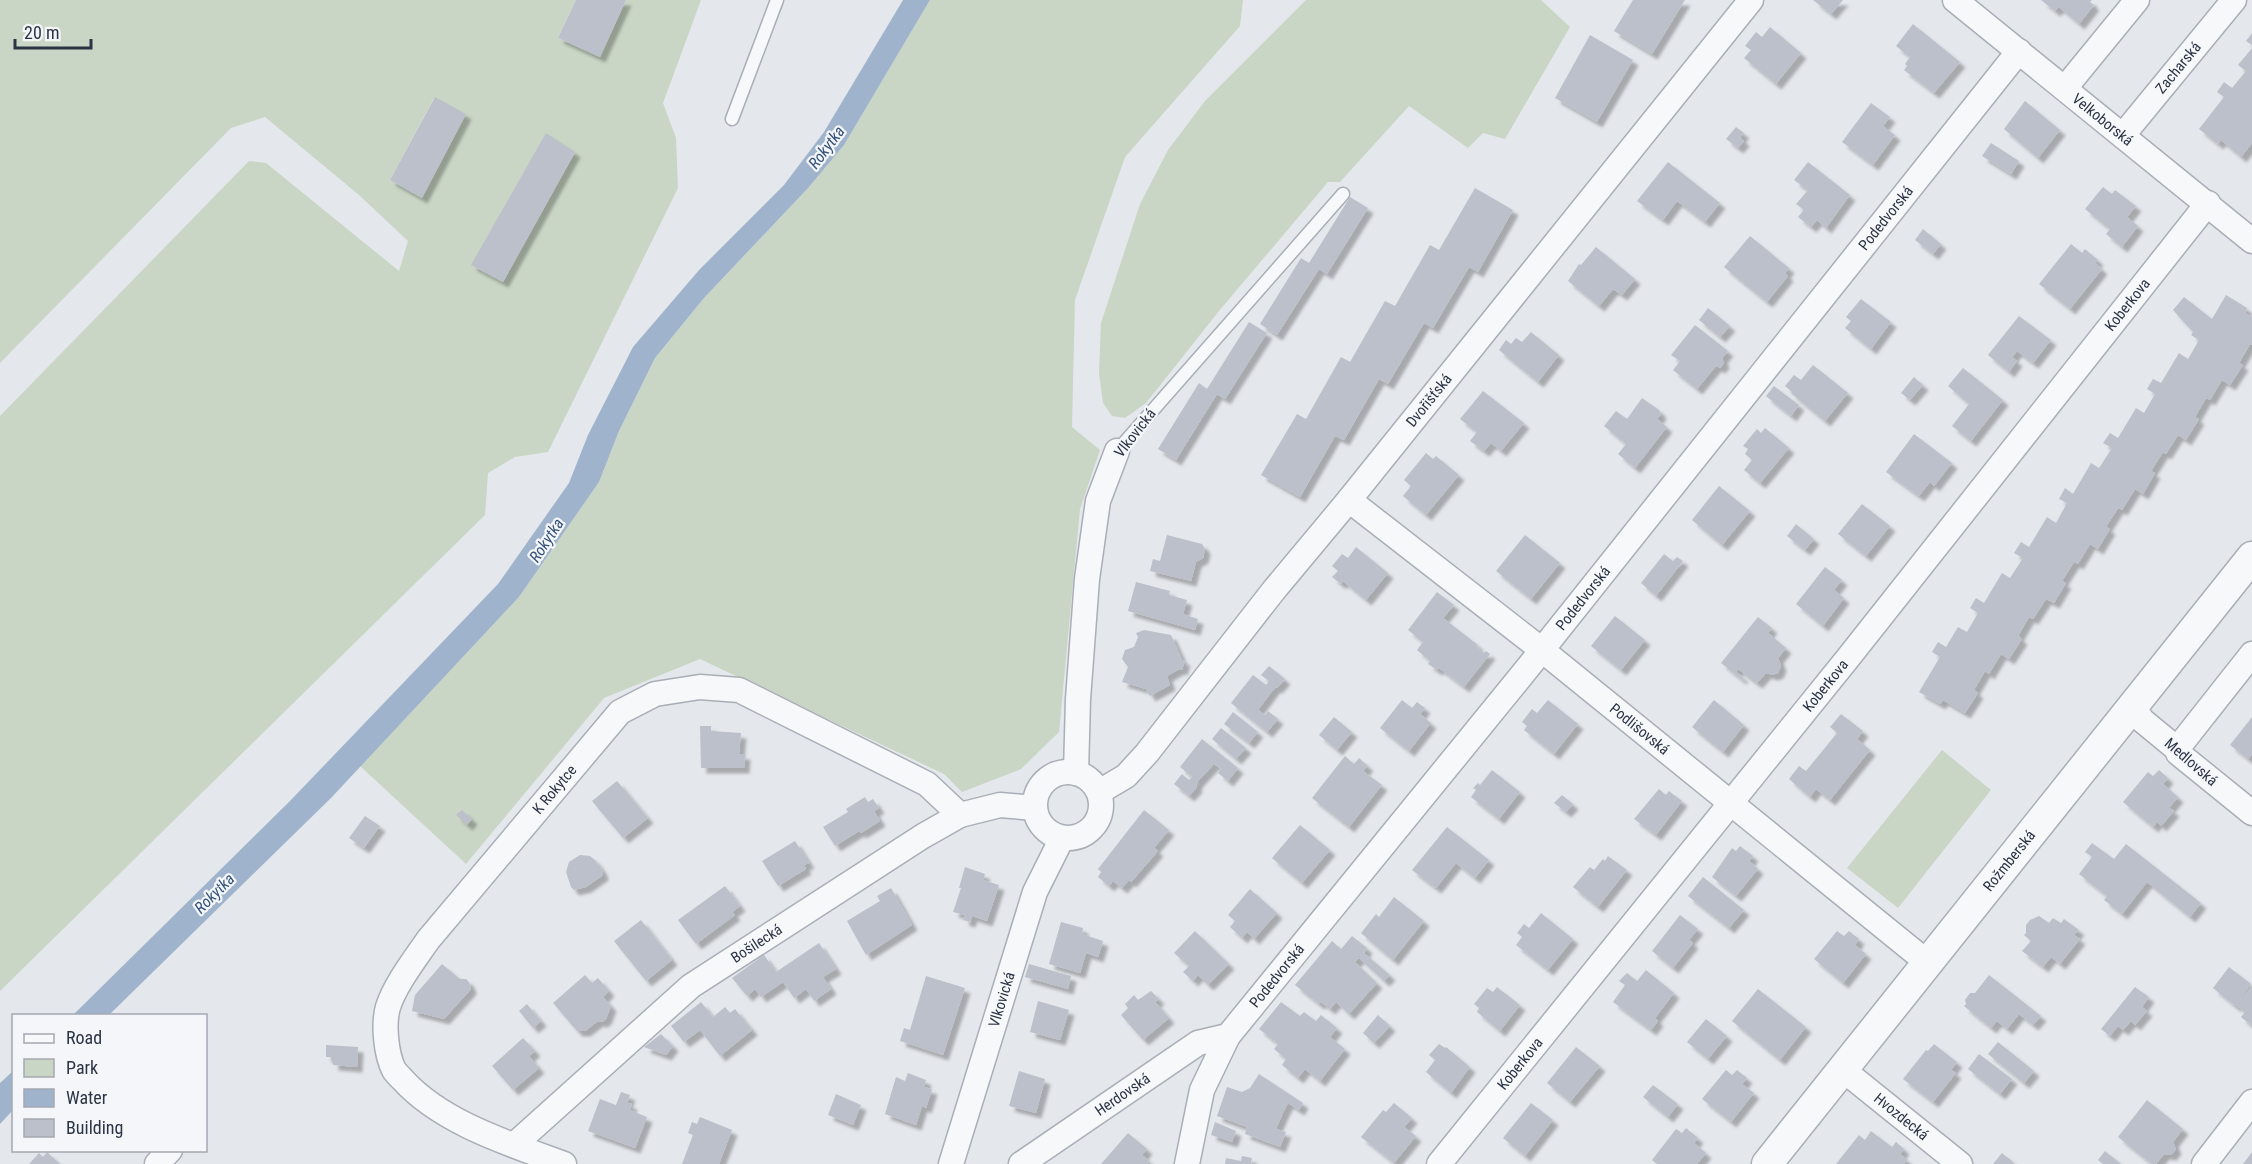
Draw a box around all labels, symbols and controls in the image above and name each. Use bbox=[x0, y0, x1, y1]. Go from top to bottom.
scale bar bbox=[15, 12, 92, 50]
text: 20 m bbox=[24, 22, 59, 43]
street label: Zacharská bbox=[2152, 38, 2205, 97]
street label: Velkoborská bbox=[2068, 90, 2137, 150]
water label: Rokytka bbox=[804, 122, 849, 172]
street label: Podedvorská bbox=[1855, 183, 1917, 254]
street label: Koberkova bbox=[2101, 275, 2154, 335]
street label: Dvořišťská bbox=[1402, 370, 1456, 431]
street label: Vlkovická bbox=[1110, 405, 1160, 461]
water label: Rokytka bbox=[525, 515, 568, 566]
street label: Podedvorská bbox=[1552, 563, 1614, 634]
street label: Koberkova bbox=[1799, 656, 1852, 716]
street label: Podlišovská bbox=[1606, 700, 1673, 759]
street label: Medlovská bbox=[2161, 734, 2221, 790]
street label: K Rokytce bbox=[529, 761, 580, 818]
street label: Rožmberská bbox=[1979, 827, 2039, 895]
water label: Rokytka bbox=[190, 869, 238, 917]
street label: Bošilecká bbox=[728, 920, 786, 967]
street label: Podedvorská bbox=[1246, 940, 1308, 1011]
street label: Vlkovická bbox=[985, 970, 1019, 1029]
legend bbox=[12, 1014, 207, 1152]
text: Road bbox=[66, 1027, 102, 1048]
street label: Koberkova bbox=[1494, 1034, 1547, 1094]
text: Park bbox=[66, 1057, 98, 1078]
street label: Herdovská bbox=[1092, 1069, 1154, 1120]
text: Water bbox=[66, 1087, 108, 1108]
street label: Hvozdecká bbox=[1870, 1089, 1932, 1144]
text: Building bbox=[66, 1117, 123, 1138]

